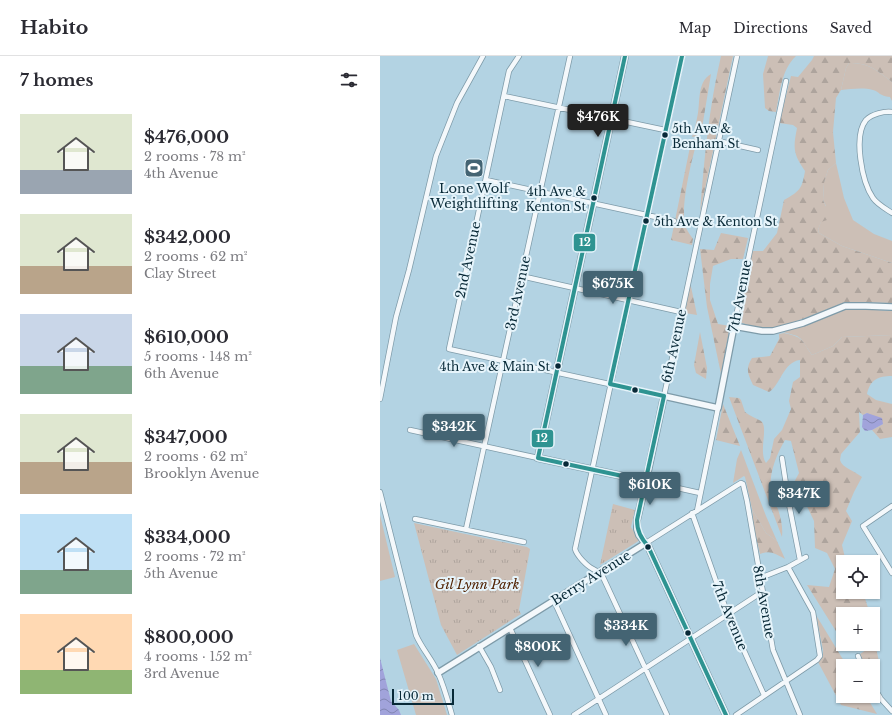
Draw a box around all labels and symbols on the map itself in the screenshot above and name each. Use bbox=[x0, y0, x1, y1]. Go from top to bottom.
pin: $476K bbox=[570, 104, 626, 138]
place label: 5th Ave & Benham St bbox=[672, 121, 740, 151]
marker: 5th Ave & Benham St bbox=[660, 130, 670, 140]
sports icon: Lone Wolf Weightlifting bbox=[463, 157, 485, 179]
place label: Lone Wolf Weightlifting bbox=[429, 180, 518, 212]
place label: 4th Ave & Kenton St bbox=[525, 184, 586, 214]
marker: 4th Ave & Kenton St bbox=[589, 193, 599, 203]
place label: 5th Ave & Kenton St bbox=[654, 214, 778, 229]
marker: 5th Ave & Kenton St bbox=[641, 216, 651, 226]
street label: 2nd Avenue bbox=[452, 220, 484, 300]
line badge: 12 bbox=[573, 233, 596, 252]
text: 12 bbox=[579, 235, 591, 249]
street label: 3rd Avenue bbox=[502, 254, 534, 332]
street label: 7th Avenue bbox=[725, 258, 755, 334]
pin: $675K bbox=[585, 271, 641, 305]
street label: 6th Avenue bbox=[658, 308, 690, 384]
place label: 4th Ave & Main St bbox=[440, 359, 550, 374]
marker: 4th Ave & Main St bbox=[553, 361, 563, 371]
unlabelled marker bbox=[630, 385, 640, 395]
pin: $342K bbox=[426, 414, 482, 448]
line badge: 12 bbox=[531, 429, 554, 448]
text: 12 bbox=[536, 431, 548, 445]
unlabelled marker bbox=[561, 459, 571, 469]
pin: $610K bbox=[622, 472, 678, 506]
pin: $347K bbox=[771, 481, 827, 515]
unlabelled marker bbox=[643, 542, 653, 552]
street label: Berry Avenue bbox=[548, 547, 634, 609]
street label: 8th Avenue bbox=[749, 564, 779, 640]
park label: Gil Lynn Park bbox=[435, 576, 520, 593]
street label: 7th Avenue bbox=[708, 579, 752, 653]
pin: $334K bbox=[598, 613, 654, 647]
unlabelled marker bbox=[683, 628, 693, 638]
pin: $800K bbox=[510, 634, 566, 668]
scale bar bbox=[392, 687, 454, 706]

